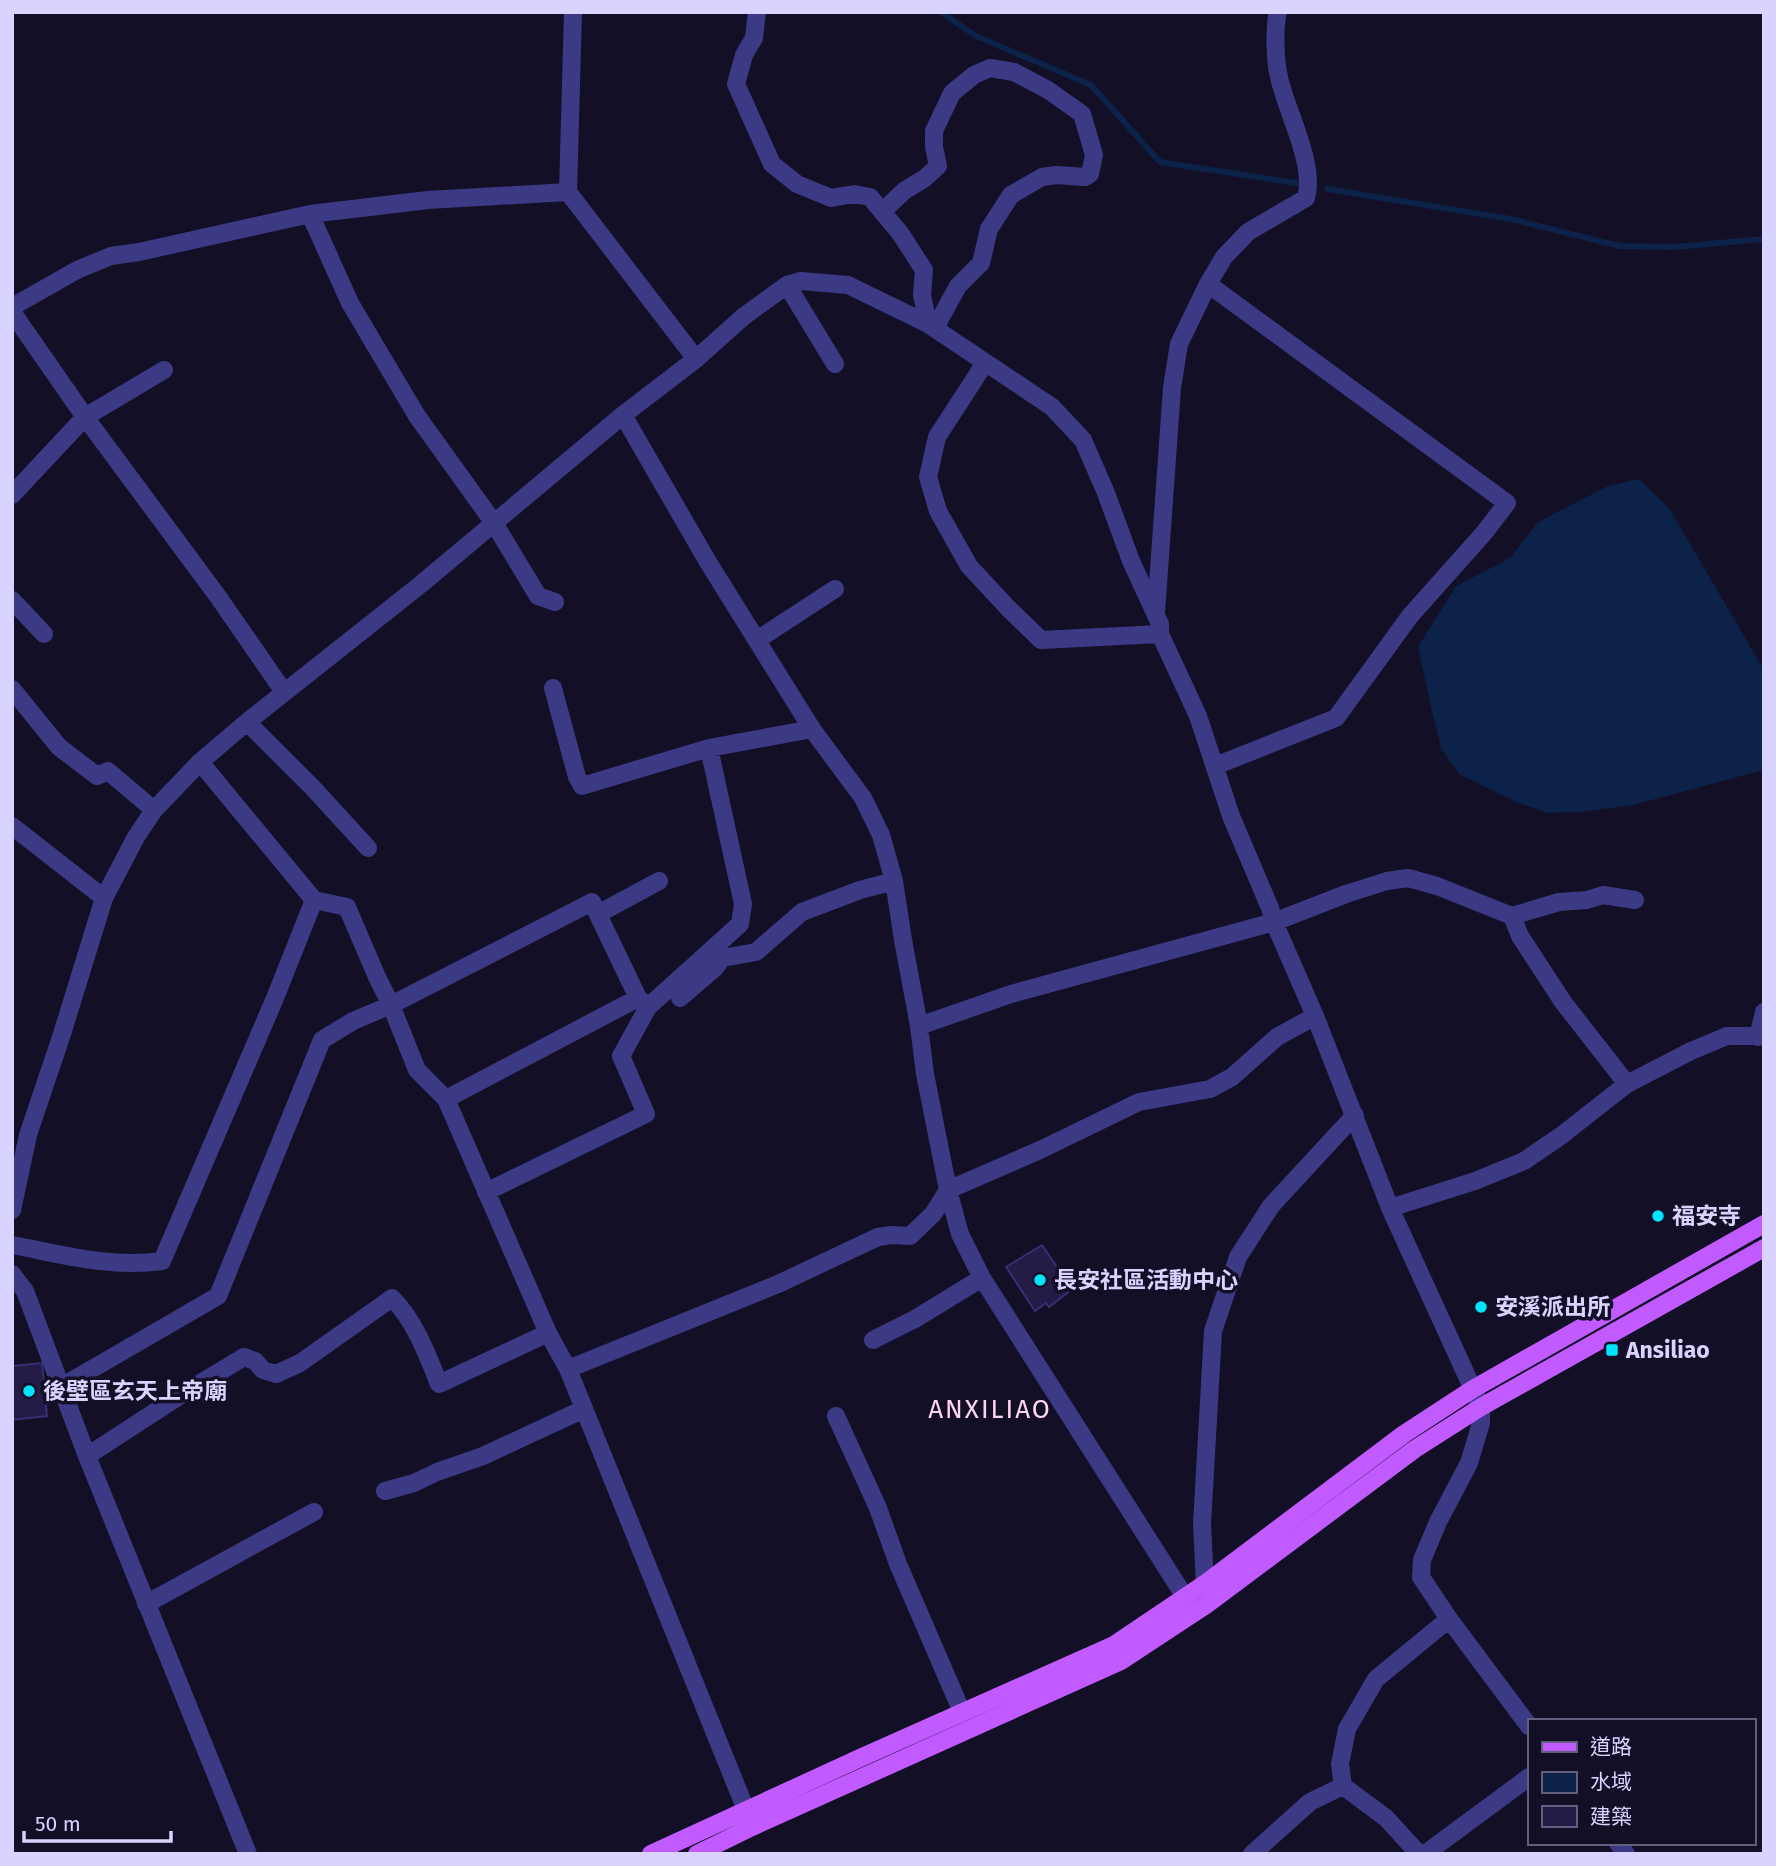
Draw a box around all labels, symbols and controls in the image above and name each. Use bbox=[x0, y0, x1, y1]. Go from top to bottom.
place label: 福安寺 bbox=[1672, 1202, 1741, 1230]
marker: 福安寺 bbox=[1650, 1208, 1666, 1224]
place label: 長安社區活動中心 bbox=[1054, 1266, 1238, 1294]
marker: 長安社區活動中心 bbox=[1032, 1272, 1048, 1288]
place label: 安溪派出所 bbox=[1495, 1293, 1610, 1321]
marker: 安溪派出所 bbox=[1473, 1299, 1489, 1315]
place label: Ansiliao bbox=[1625, 1336, 1710, 1364]
marker: Ansiliao bbox=[1604, 1342, 1620, 1358]
place label: 後壁區玄天上帝廟 bbox=[43, 1377, 227, 1405]
marker: 後壁區玄天上帝廟 bbox=[21, 1383, 37, 1399]
district label: ANXILIAO bbox=[928, 1394, 1052, 1425]
legend bbox=[1528, 1719, 1755, 1845]
text: 道路 bbox=[1590, 1734, 1632, 1760]
text: 水域 bbox=[1590, 1769, 1632, 1795]
scale bar bbox=[24, 1800, 172, 1844]
text: 建築 bbox=[1590, 1804, 1632, 1830]
text: 50 m bbox=[35, 1811, 81, 1837]

